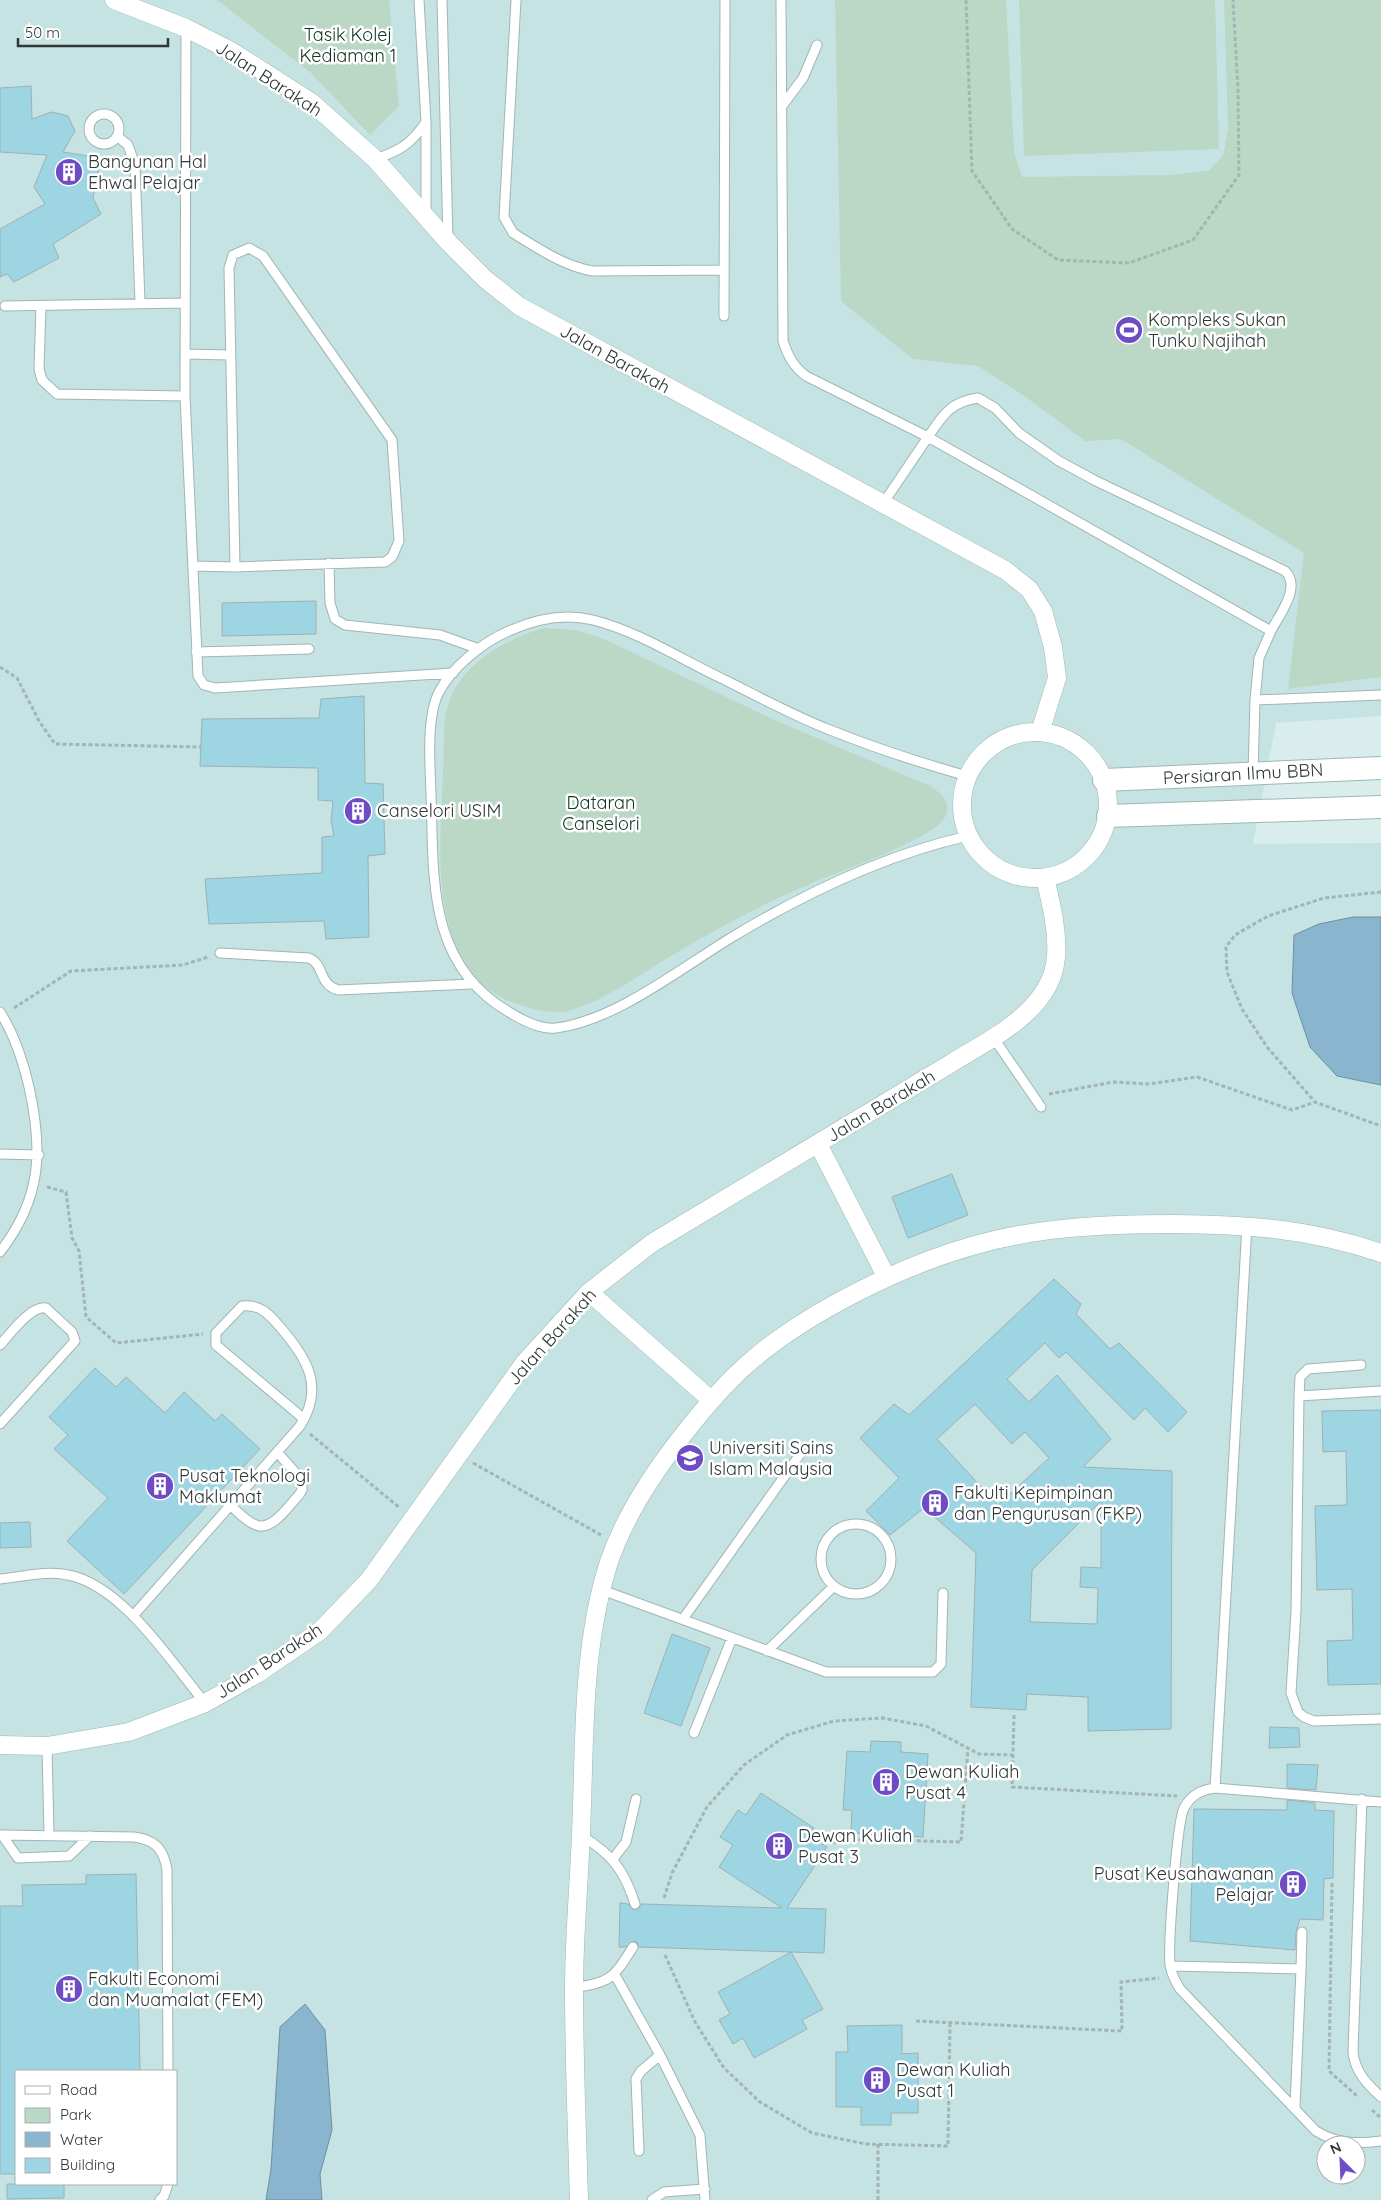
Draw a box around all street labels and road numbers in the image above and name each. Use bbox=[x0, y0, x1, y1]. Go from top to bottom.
street label: Jalan Barakah bbox=[212, 36, 327, 122]
street label: Jalan Barakah bbox=[556, 319, 674, 398]
street label: Persiaran Ilmu BBN bbox=[1162, 758, 1324, 789]
street label: Jalan Barakah bbox=[822, 1064, 939, 1147]
street label: Jalan Barakah bbox=[502, 1283, 601, 1390]
street label: Jalan Barakah bbox=[211, 1618, 326, 1704]

